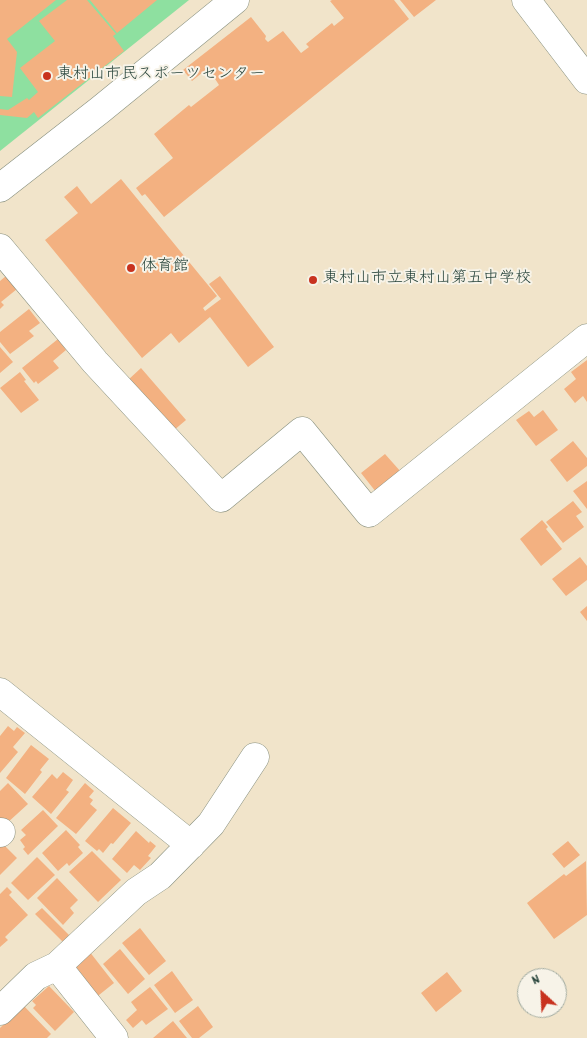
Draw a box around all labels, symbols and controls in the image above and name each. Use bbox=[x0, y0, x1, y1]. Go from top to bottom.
place label: 東村山市民スポーツセンター bbox=[57, 66, 265, 86]
marker: 東村山市民スポーツセンター bbox=[41, 70, 53, 82]
place label: 体育館 bbox=[141, 258, 189, 278]
marker: 体育館 bbox=[125, 262, 137, 274]
place label: 東村山市立東村山第五中学校 bbox=[323, 270, 531, 290]
marker: 東村山市立東村山第五中学校 bbox=[307, 274, 319, 286]
north arrow bbox=[517, 968, 567, 1018]
text: N bbox=[529, 970, 543, 991]

